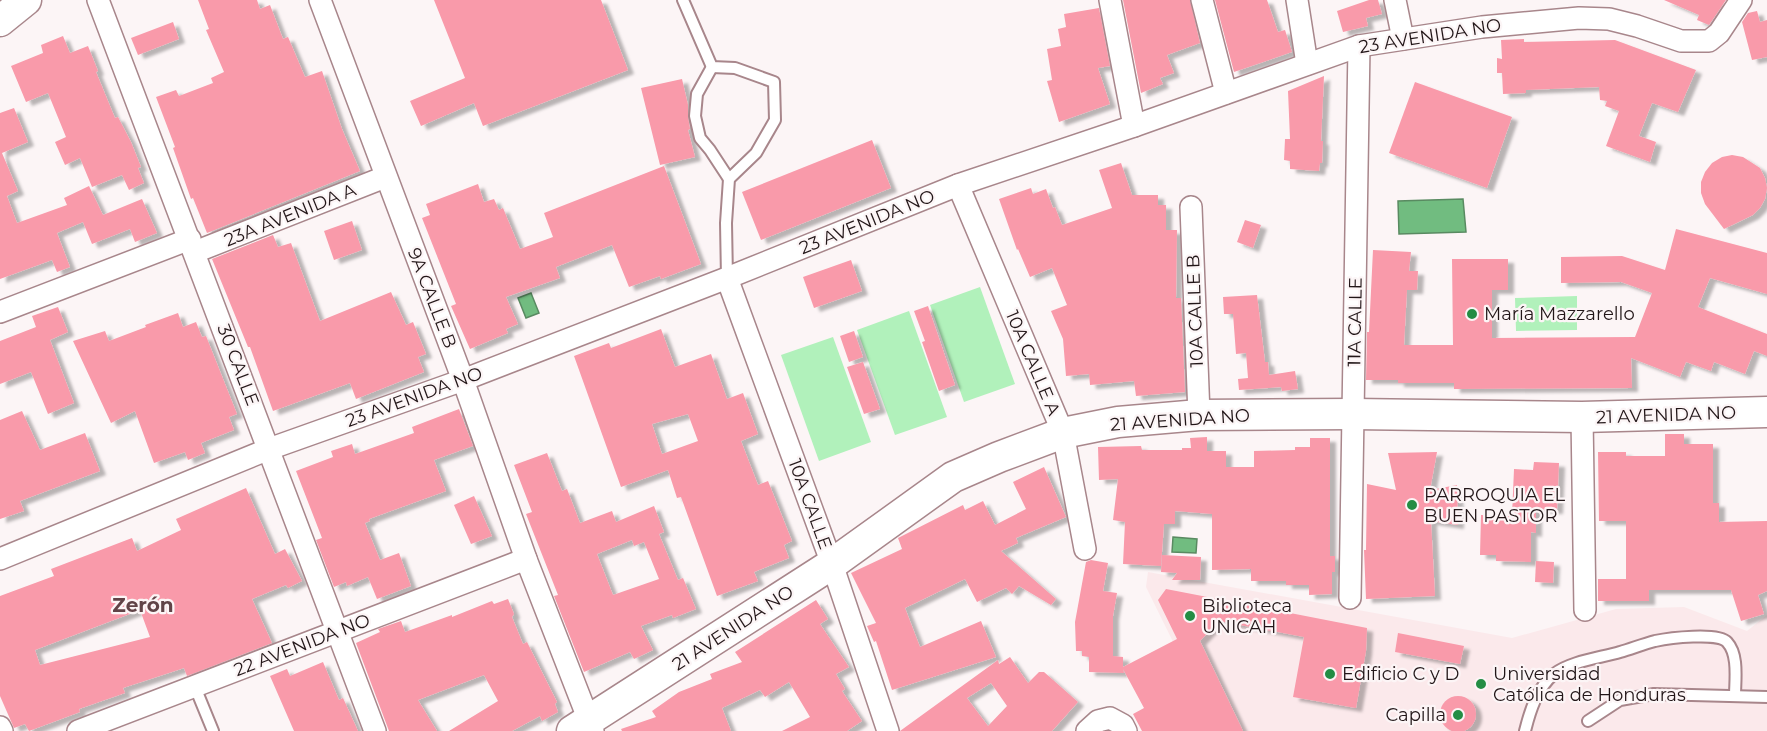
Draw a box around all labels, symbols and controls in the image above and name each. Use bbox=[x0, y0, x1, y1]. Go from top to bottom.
street label: 23 AVENIDA NO bbox=[1357, 14, 1503, 58]
street label: 23A AVENIDA A bbox=[221, 179, 359, 251]
street label: 23 AVENIDA NO bbox=[796, 185, 938, 259]
street label: 9A CALLE B bbox=[403, 245, 461, 351]
street label: 10A CALLE B bbox=[1182, 254, 1208, 368]
street label: 11A CALLE bbox=[1343, 277, 1367, 367]
place label: María Mazzarello bbox=[1484, 303, 1635, 325]
street label: 10A CALLE A bbox=[1001, 307, 1065, 419]
marker: María Mazzarello bbox=[1465, 307, 1479, 321]
street label: 30 CALLE bbox=[212, 321, 264, 409]
street label: 23 AVENIDA NO bbox=[343, 362, 485, 432]
street label: 21 AVENIDA NO bbox=[1596, 402, 1736, 428]
street label: 21 AVENIDA NO bbox=[1109, 404, 1251, 436]
street label: 10A CALLE bbox=[784, 456, 836, 552]
place label: PARROQUIA EL BUEN PASTOR bbox=[1424, 484, 1566, 527]
marker: PARROQUIA EL BUEN PASTOR bbox=[1405, 498, 1419, 512]
street label: 21 AVENIDA NO bbox=[668, 581, 798, 675]
district label: Zerón bbox=[112, 593, 174, 617]
place label: Biblioteca UNICAH bbox=[1202, 595, 1292, 638]
street label: 22 AVENIDA NO bbox=[231, 609, 373, 681]
marker: Biblioteca UNICAH bbox=[1183, 609, 1197, 623]
place label: Edificio C y D bbox=[1342, 663, 1459, 685]
place label: Universidad Católica de Honduras bbox=[1493, 663, 1686, 706]
marker: Edificio C y D bbox=[1323, 667, 1337, 681]
marker: Universidad Católica de Honduras bbox=[1474, 677, 1488, 691]
place label: Capilla bbox=[1385, 704, 1446, 726]
marker: Capilla bbox=[1451, 708, 1465, 722]

